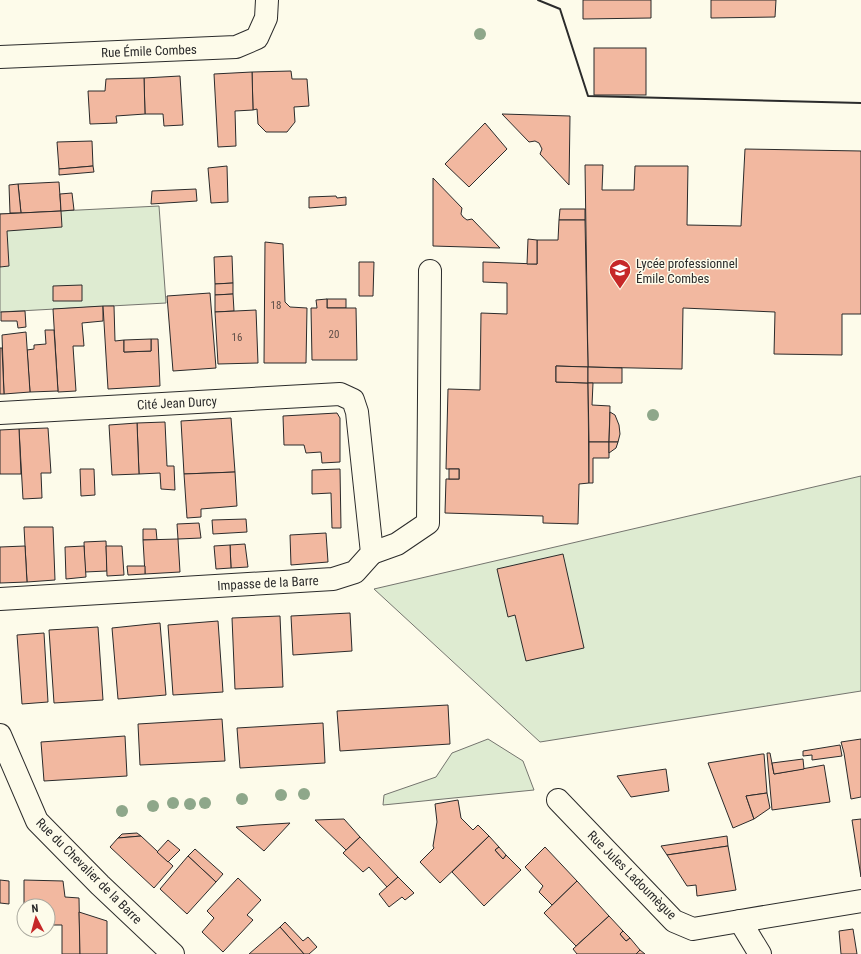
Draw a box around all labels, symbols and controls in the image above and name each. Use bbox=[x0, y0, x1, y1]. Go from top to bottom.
street label: Rue Émile Combes bbox=[101, 42, 197, 60]
place label: Lycée professionnel Émile Combes bbox=[636, 256, 738, 286]
school or university icon: Lycée professionnel Émile Combes bbox=[607, 257, 633, 290]
house number: 18 bbox=[271, 299, 281, 312]
house number: 20 bbox=[329, 328, 339, 341]
house number: 16 bbox=[232, 331, 242, 344]
street label: Cité Jean Durcy bbox=[137, 393, 218, 413]
street label: Impasse de la Barre bbox=[217, 573, 319, 593]
street label: Rue du Chevalier de la Barre bbox=[33, 815, 145, 927]
street label: Rue Jules Ladoumègue bbox=[585, 828, 679, 922]
north arrow bbox=[16, 898, 56, 938]
text: N bbox=[31, 902, 39, 915]

